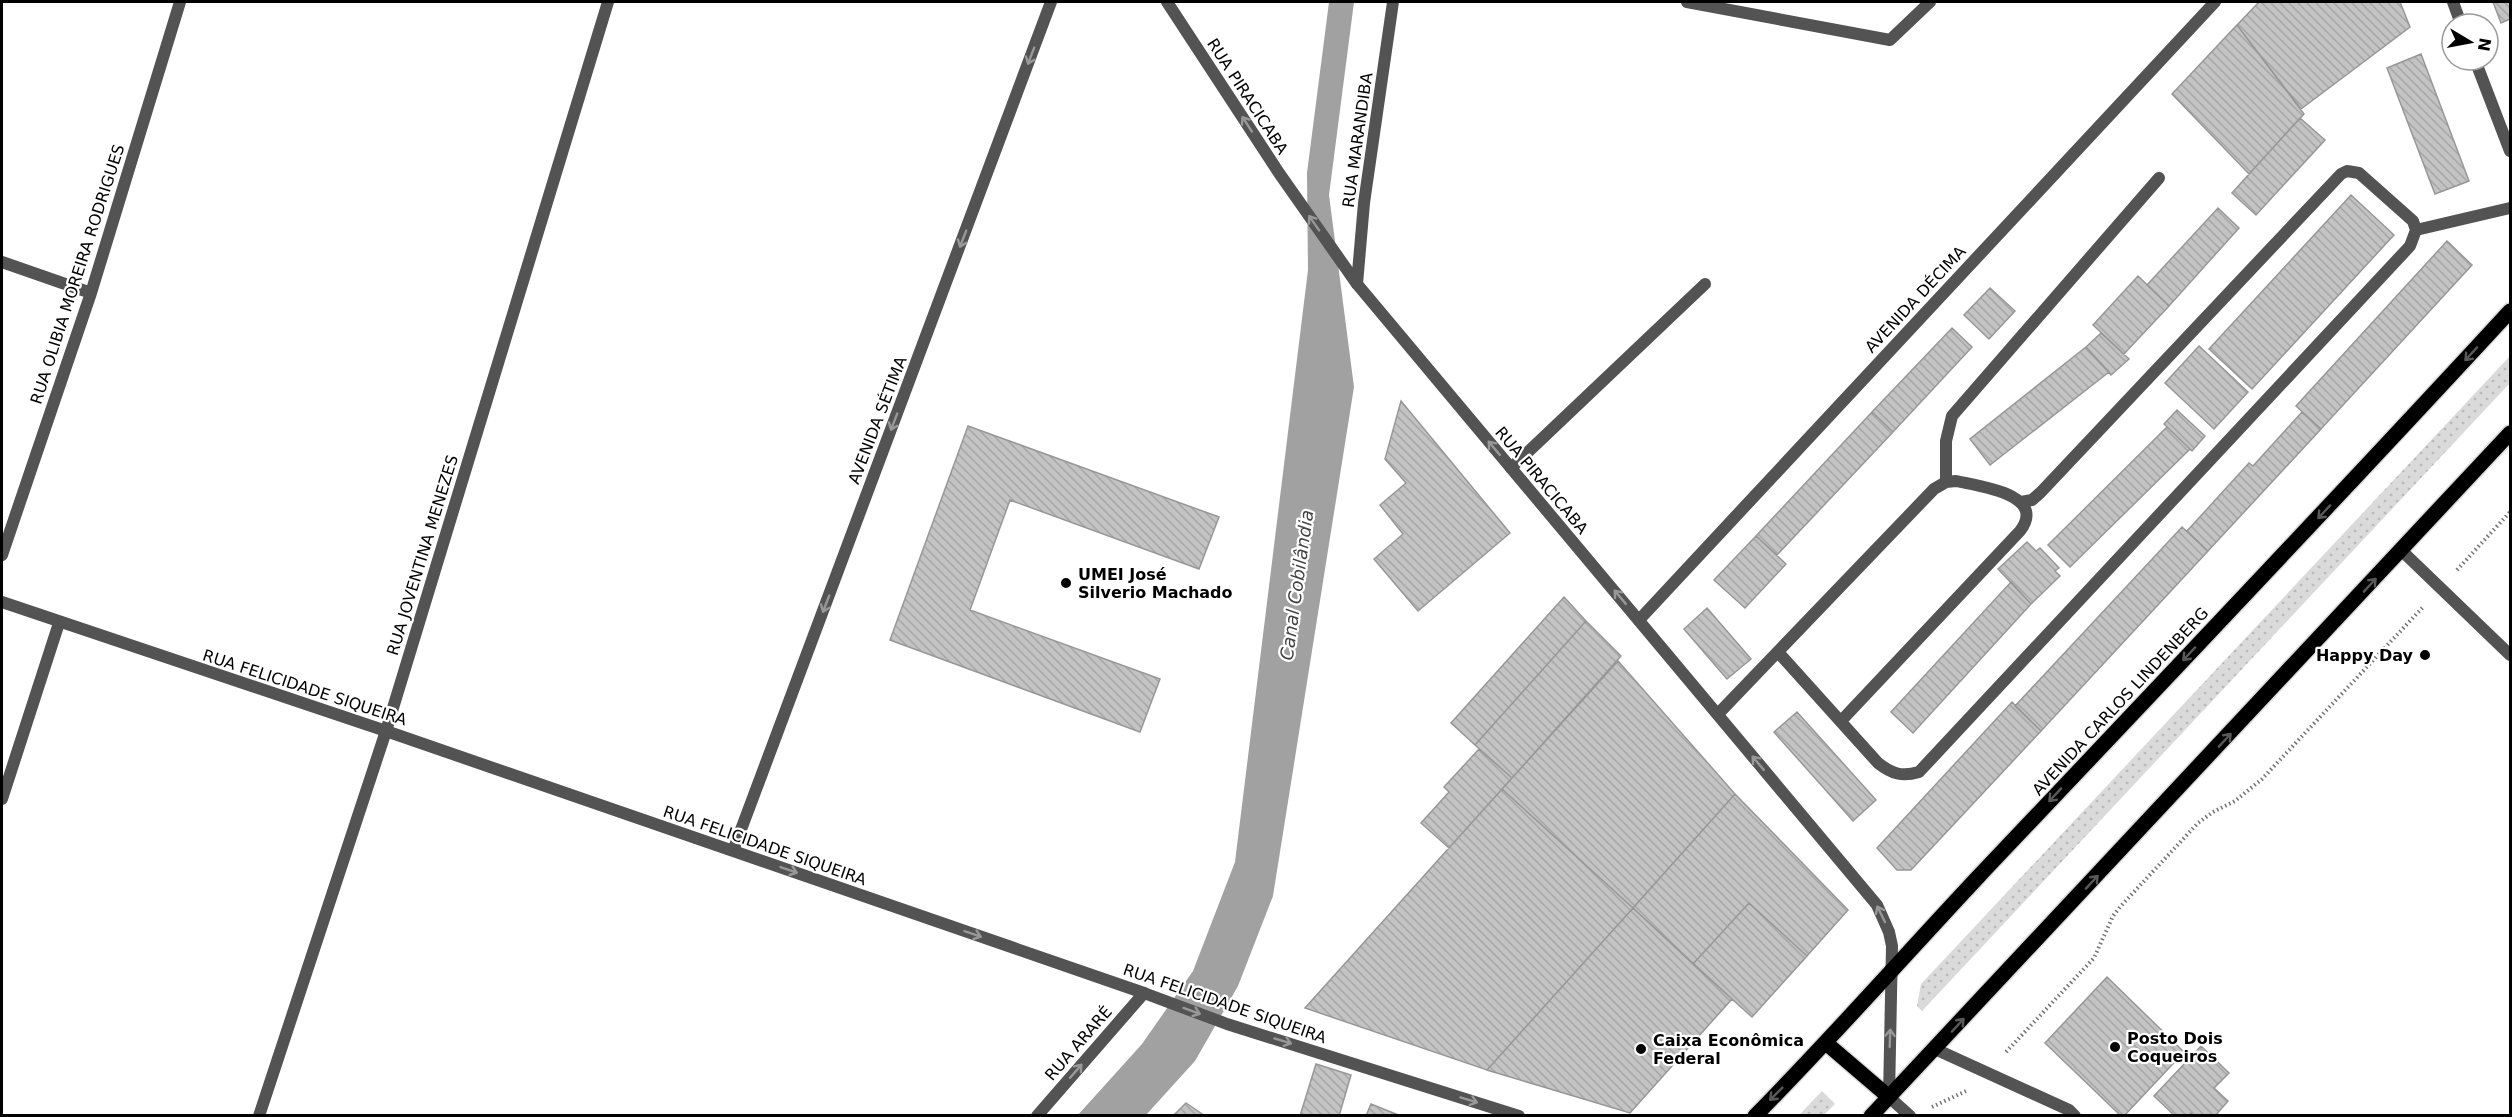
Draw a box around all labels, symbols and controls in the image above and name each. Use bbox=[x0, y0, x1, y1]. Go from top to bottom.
north arrow bbox=[2440, 12, 2500, 72]
street label: RUA PIRACICABA bbox=[1203, 35, 1292, 158]
text: N bbox=[2474, 36, 2495, 53]
one-way arrow bbox=[1025, 46, 1036, 65]
street label: RUA MARANDIBA bbox=[1339, 71, 1376, 209]
one-way arrow bbox=[1241, 116, 1253, 133]
street label: RUA OLIBIA MOREIRA RODRIGUES bbox=[26, 142, 129, 406]
one-way arrow bbox=[1308, 215, 1320, 232]
one-way arrow bbox=[956, 229, 967, 248]
street label: AVENIDA DÉCIMA bbox=[1861, 242, 1970, 357]
one-way arrow bbox=[2464, 346, 2478, 361]
street label: AVENIDA SÉTIMA bbox=[844, 354, 911, 487]
one-way arrow bbox=[888, 412, 899, 430]
street label: RUA PIRACICABA bbox=[1491, 423, 1592, 538]
one-way arrow bbox=[1487, 441, 1501, 456]
street label: RUA JOVENTINA MENEZES bbox=[383, 453, 462, 658]
one-way arrow bbox=[2317, 504, 2331, 519]
water label: Canal Cobilândia bbox=[1276, 508, 1317, 661]
place label: UMEI José Silverio Machado bbox=[1078, 565, 1233, 602]
marker: UMEI José Silverio Machado bbox=[1059, 576, 1073, 590]
one-way arrow bbox=[2363, 577, 2377, 592]
one-way arrow bbox=[1613, 589, 1626, 605]
one-way arrow bbox=[820, 594, 831, 613]
street label: AVENIDA CARLOS LINDENBERG bbox=[2028, 604, 2212, 799]
street label: RUA FELICIDADE SIQUEIRA bbox=[200, 645, 409, 730]
one-way arrow bbox=[2182, 646, 2197, 661]
place label: Happy Day bbox=[2316, 646, 2414, 665]
marker: Happy Day bbox=[2418, 648, 2432, 662]
one-way arrow bbox=[2218, 733, 2232, 748]
one-way arrow bbox=[1752, 755, 1765, 771]
one-way arrow bbox=[2048, 788, 2063, 803]
street label: RUA FELICIDADE SIQUEIRA bbox=[661, 802, 869, 889]
one-way arrow bbox=[779, 866, 798, 877]
one-way arrow bbox=[2084, 875, 2099, 890]
one-way arrow bbox=[1875, 905, 1887, 923]
one-way arrow bbox=[963, 929, 982, 940]
street label: RUA FELICIDADE SIQUEIRA bbox=[1121, 960, 1329, 1047]
street label: RUA ARARÉ bbox=[1041, 1002, 1116, 1084]
one-way arrow bbox=[1182, 1006, 1201, 1017]
one-way arrow bbox=[1951, 1017, 1966, 1032]
one-way arrow bbox=[1885, 1029, 1896, 1049]
place label: Posto Dois Coqueiros bbox=[2127, 1029, 2223, 1066]
place label: Caixa Econômica Federal bbox=[1653, 1031, 1804, 1068]
one-way arrow bbox=[1273, 1036, 1292, 1047]
marker: Posto Dois Coqueiros bbox=[2108, 1040, 2122, 1054]
marker: Caixa Econômica Federal bbox=[1634, 1042, 1648, 1056]
one-way arrow bbox=[1069, 1064, 1083, 1079]
one-way arrow bbox=[1769, 1087, 1784, 1102]
one-way arrow bbox=[1459, 1095, 1478, 1106]

